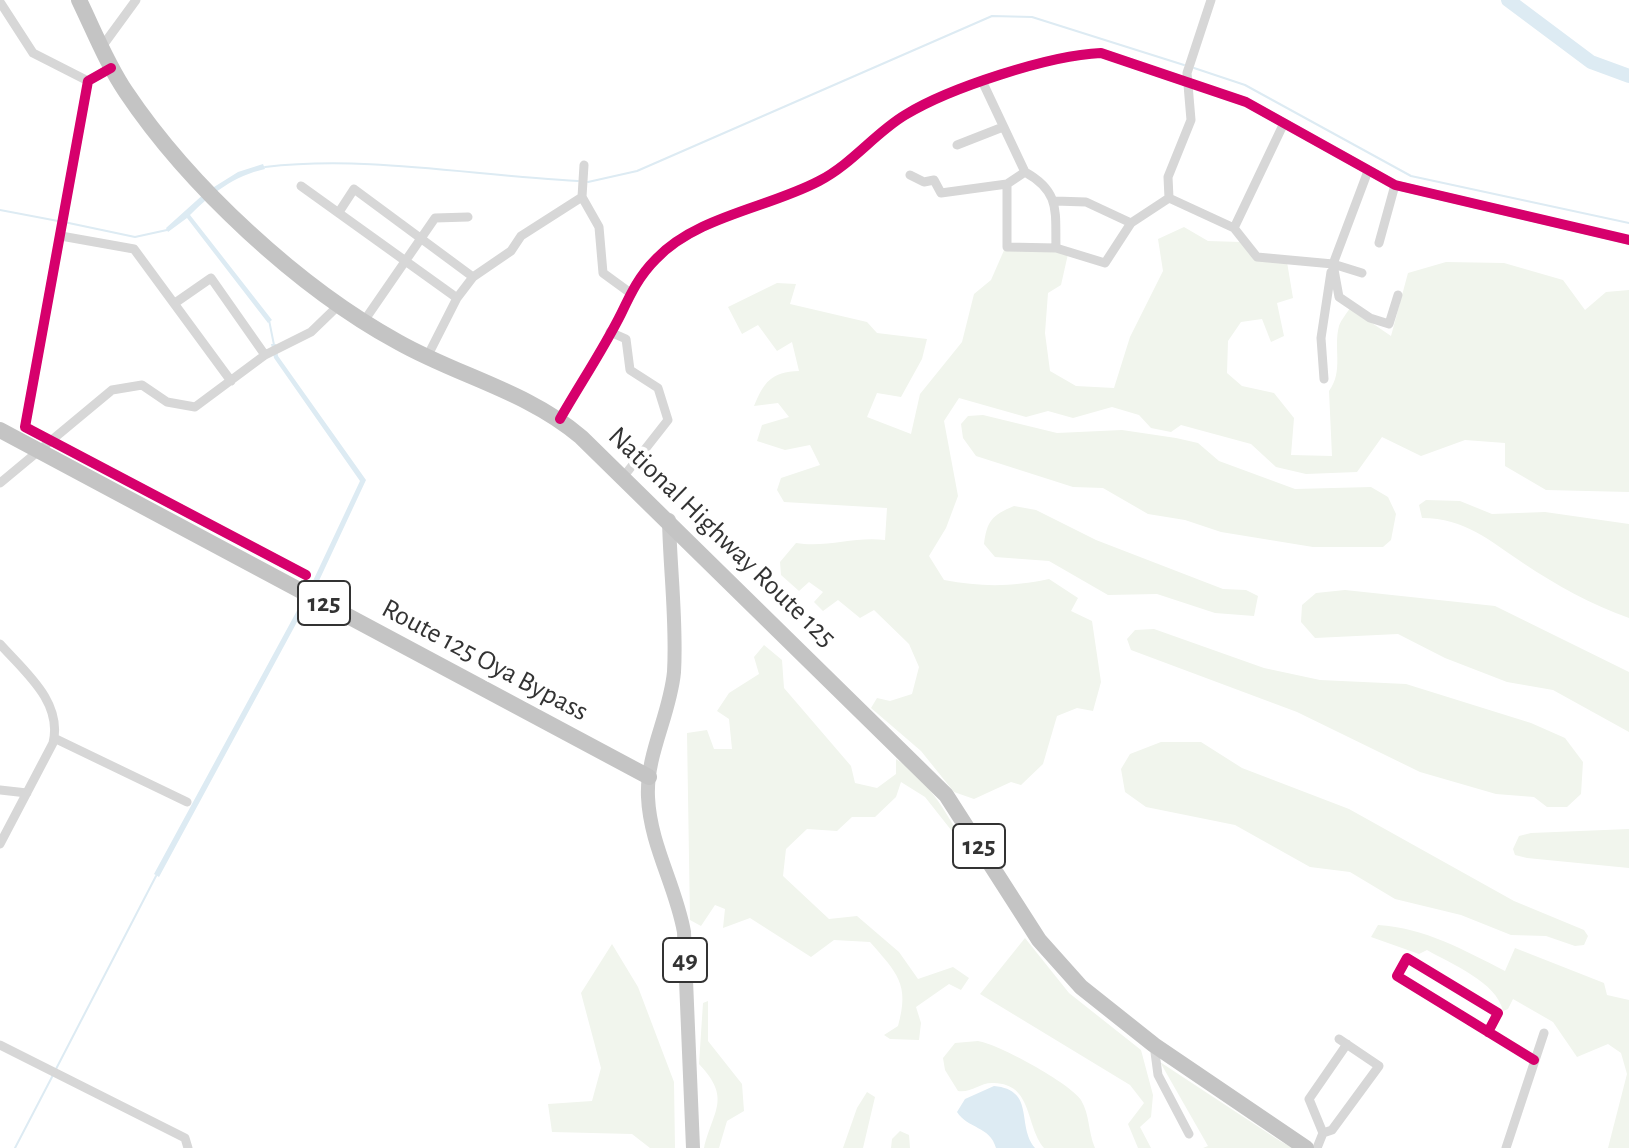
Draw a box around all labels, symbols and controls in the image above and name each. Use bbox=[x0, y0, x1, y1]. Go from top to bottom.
street label: National Highway Route 125 bbox=[601, 420, 843, 654]
road number: 125 bbox=[298, 581, 350, 625]
street label: Route 125 Oya Bypass bbox=[376, 591, 594, 729]
road number: 125 bbox=[953, 824, 1005, 868]
road number: 49 bbox=[663, 938, 707, 982]

